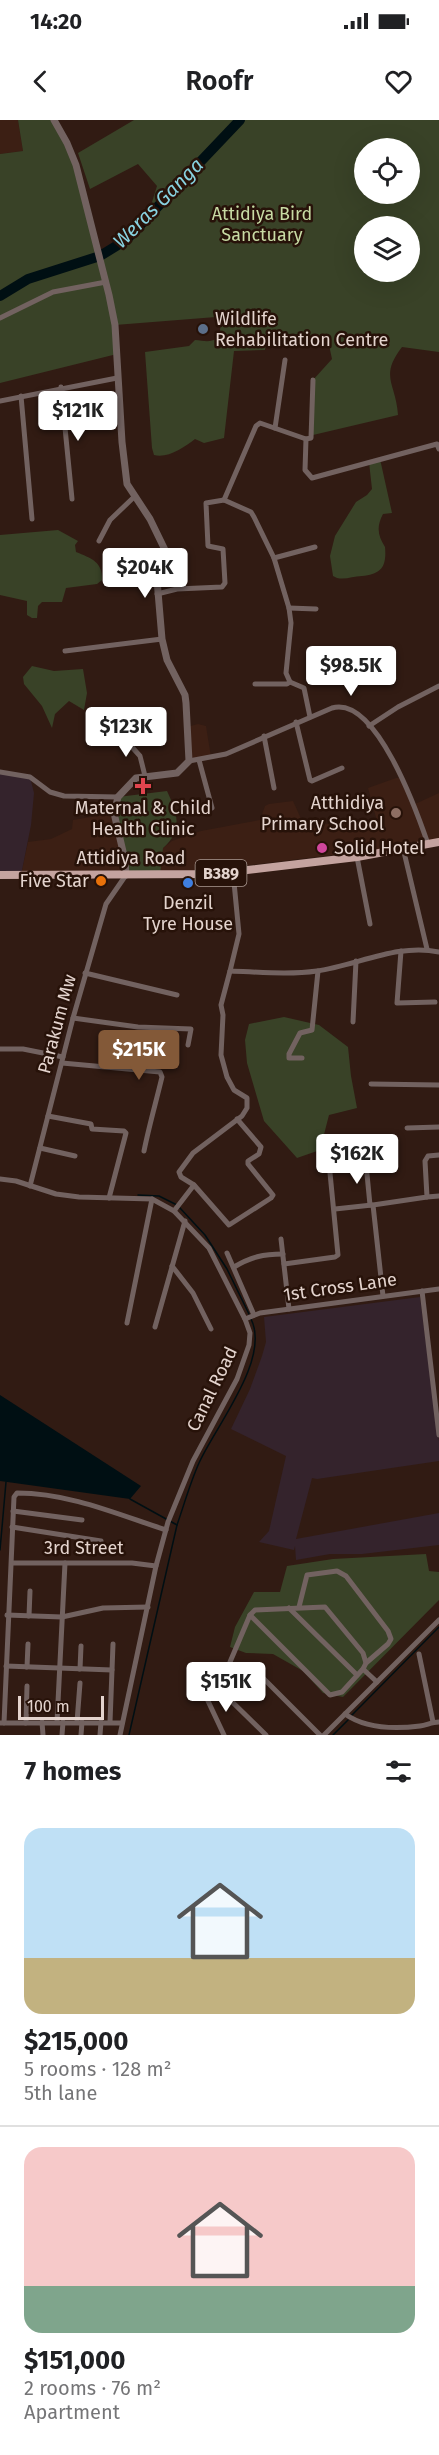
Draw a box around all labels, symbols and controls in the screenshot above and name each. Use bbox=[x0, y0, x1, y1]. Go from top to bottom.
text: 14:20 bbox=[30, 8, 82, 35]
icon: back bbox=[24, 65, 57, 98]
text: Roofr bbox=[186, 65, 253, 97]
icon: heart bbox=[382, 65, 415, 98]
map controls bbox=[354, 138, 420, 282]
button: locate bbox=[354, 138, 420, 204]
water label: Weras Ganga bbox=[108, 153, 208, 253]
park label: Attidiya Bird Sanctuary bbox=[212, 203, 312, 246]
button: layers bbox=[354, 216, 420, 282]
place label: Wildlife Rehabilitation Centre bbox=[215, 308, 388, 351]
marker: Wildlife Rehabilitation Centre bbox=[196, 322, 210, 336]
pin: $121K bbox=[36, 391, 120, 442]
text: $121K bbox=[52, 398, 104, 422]
pin: $204K bbox=[103, 548, 187, 599]
text: $204K bbox=[117, 555, 173, 579]
pin: $98.5K bbox=[302, 646, 400, 697]
text: $98.5K bbox=[320, 653, 382, 677]
pin: $123K bbox=[84, 707, 168, 758]
text: $123K bbox=[100, 714, 152, 738]
marker: Maternal & Child Health Clinic bbox=[134, 777, 152, 795]
place label: Atthidiya Primary School bbox=[261, 792, 384, 835]
place label: Maternal & Child Health Clinic bbox=[75, 797, 211, 840]
marker: Atthidiya Primary School bbox=[389, 806, 403, 820]
place label: Solid Hotel bbox=[334, 837, 424, 859]
marker: Solid Hotel bbox=[315, 841, 329, 855]
street label: Attidiya Road bbox=[77, 847, 185, 869]
road number: B389 bbox=[196, 860, 246, 886]
place label: Five Star bbox=[19, 870, 89, 892]
marker: Five Star bbox=[94, 874, 108, 888]
marker: Denzil Tyre House bbox=[181, 876, 195, 890]
place label: Denzil Tyre House bbox=[143, 892, 233, 935]
street label: Parakum Mw bbox=[33, 972, 81, 1076]
pin: $215K bbox=[97, 1030, 181, 1081]
text: $215K bbox=[112, 1037, 166, 1061]
pin: $162K bbox=[315, 1134, 399, 1185]
text: $162K bbox=[330, 1141, 384, 1165]
street label: 1st Cross Lane bbox=[282, 1268, 398, 1306]
street label: Canal Road bbox=[182, 1343, 242, 1435]
street label: 3rd Street bbox=[44, 1537, 124, 1559]
pin: $151K bbox=[184, 1662, 268, 1713]
text: $151K bbox=[200, 1669, 252, 1693]
scale bar bbox=[18, 1693, 104, 1720]
text: 100 m bbox=[27, 1697, 70, 1716]
icon: filters bbox=[382, 1755, 415, 1788]
text: 7 homes bbox=[24, 1756, 121, 1787]
icon: home bbox=[166, 1867, 274, 1975]
text: $215,000 bbox=[24, 2026, 128, 2057]
text: 5 rooms · 128 m² bbox=[24, 2057, 172, 2081]
text: 5th lane bbox=[24, 2081, 97, 2105]
icon: home bbox=[166, 2186, 274, 2294]
text: $151,000 bbox=[24, 2345, 125, 2376]
text: 2 rooms · 76 m² bbox=[24, 2376, 161, 2400]
text: Apartment bbox=[24, 2400, 120, 2424]

